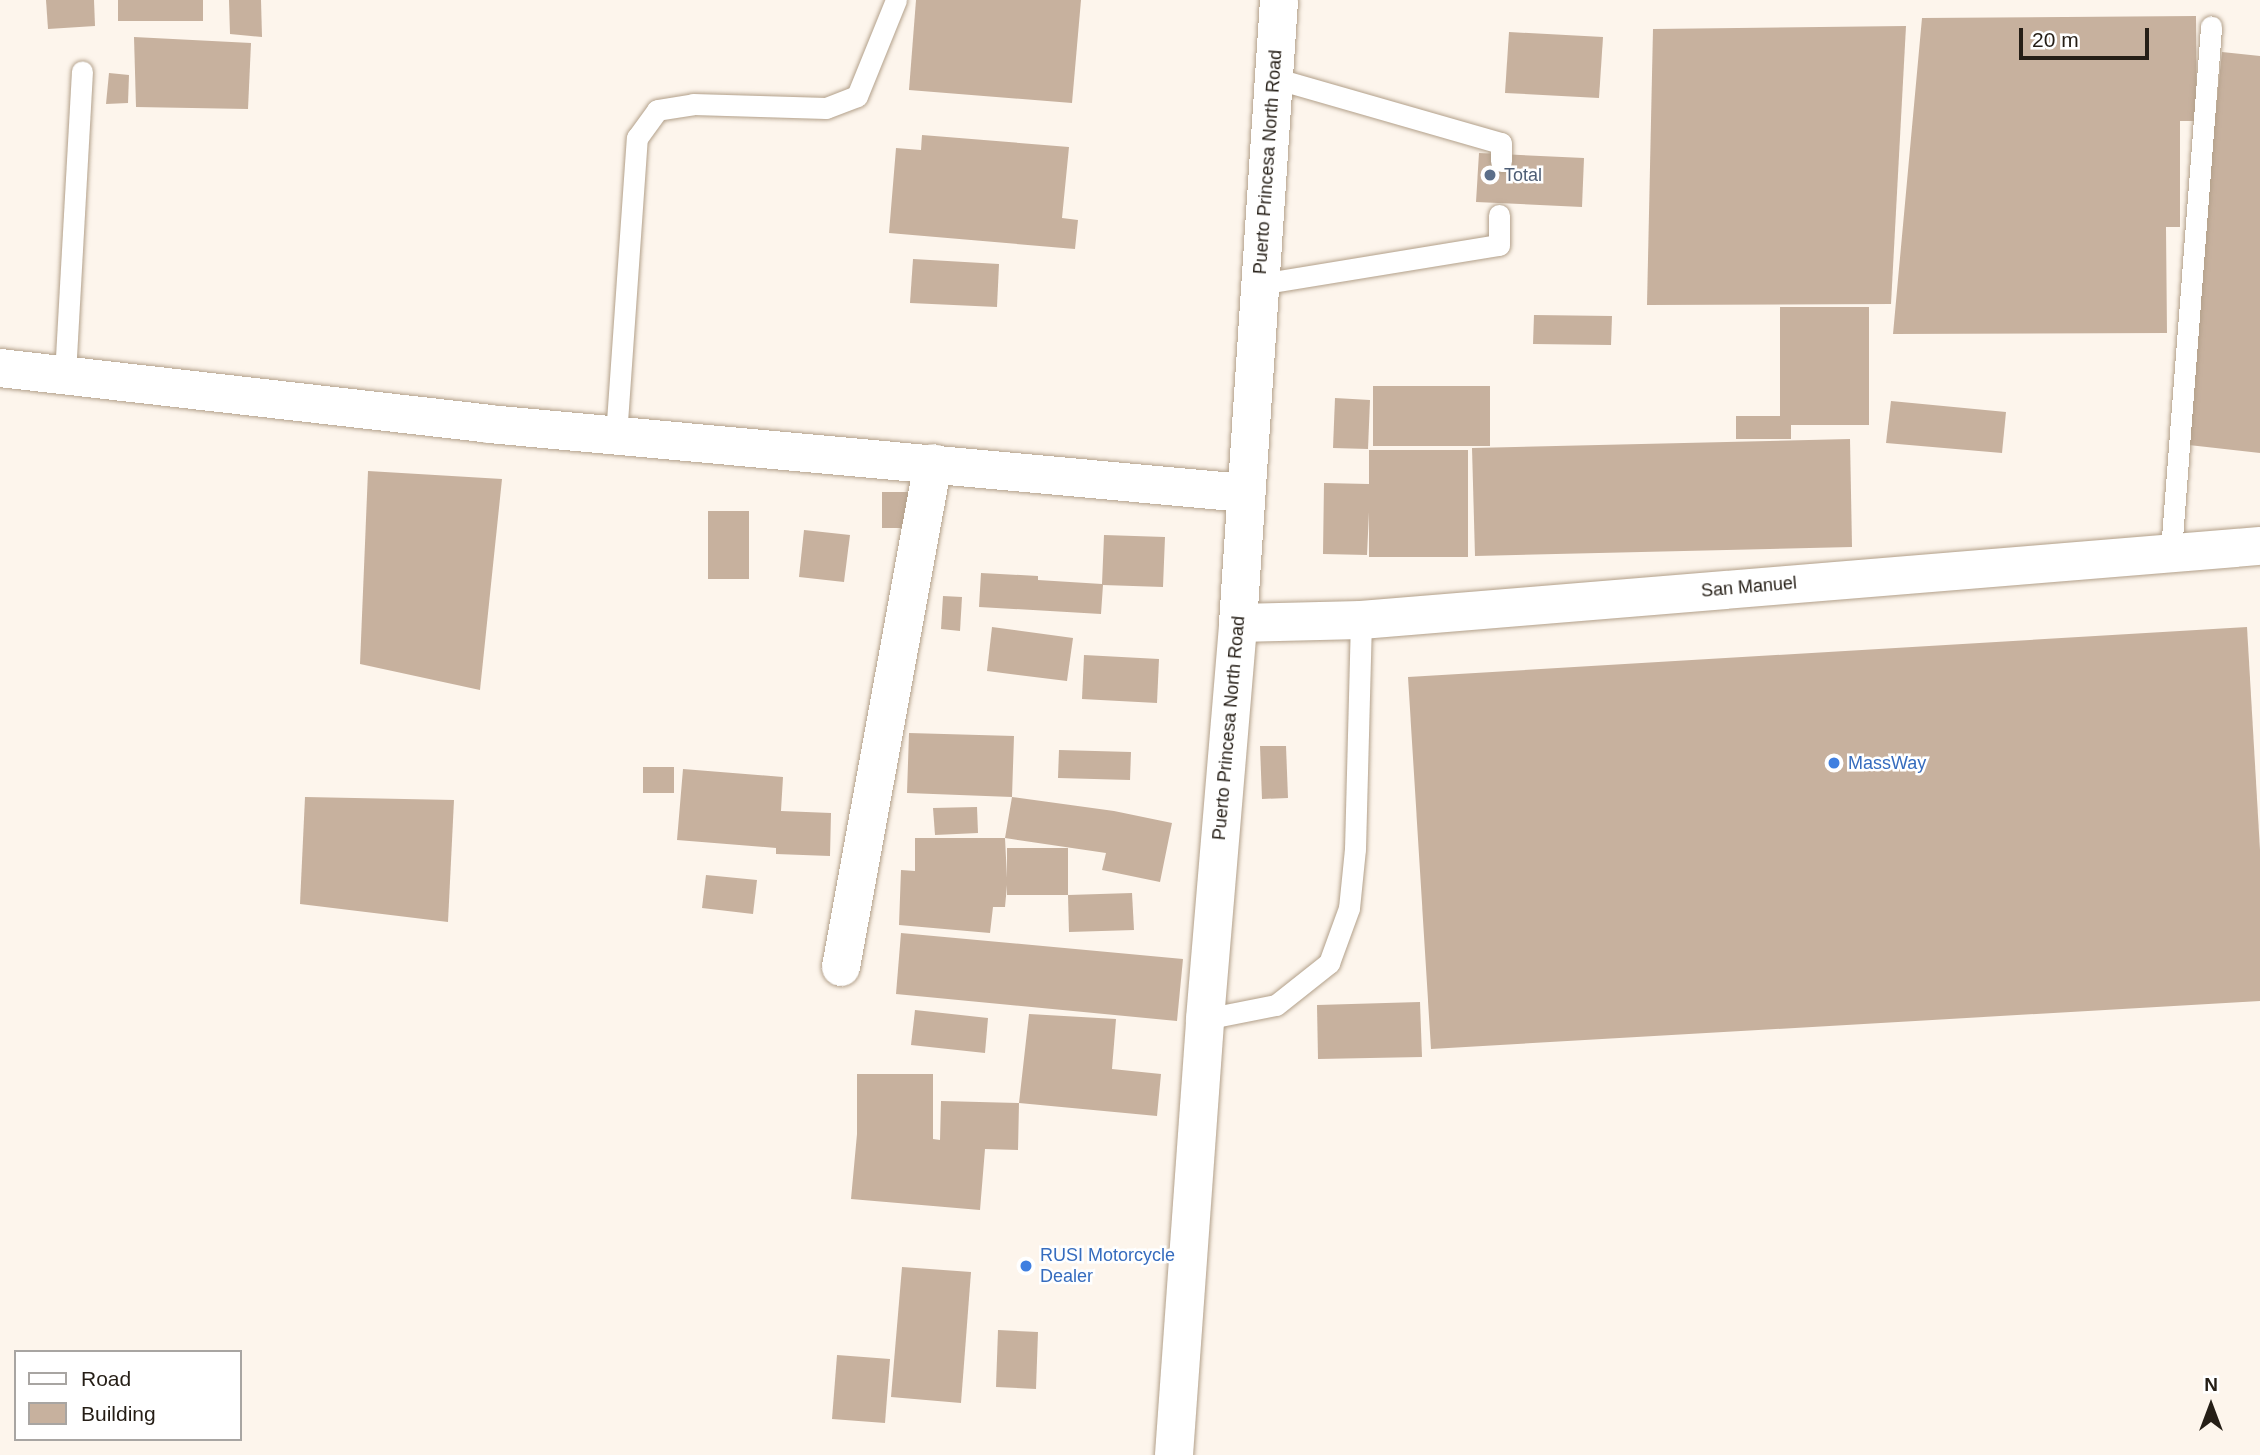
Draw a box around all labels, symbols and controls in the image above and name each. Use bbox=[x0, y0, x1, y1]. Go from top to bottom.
scale bar bbox=[2022, 14, 2152, 58]
text: 20 m bbox=[2032, 28, 2079, 51]
street label: Puerto Princesa North Road bbox=[1249, 49, 1287, 275]
place label: Total bbox=[1504, 164, 1542, 186]
marker: Total bbox=[1482, 167, 1498, 183]
street label: San Manuel bbox=[1700, 572, 1798, 602]
street label: Puerto Princesa North Road bbox=[1208, 615, 1250, 841]
place label: MassWay bbox=[1848, 752, 1926, 774]
marker: MassWay bbox=[1826, 755, 1842, 771]
place label: RUSI Motorcycle Dealer bbox=[1040, 1245, 1175, 1288]
marker: RUSI Motorcycle Dealer bbox=[1018, 1258, 1034, 1274]
legend bbox=[14, 1350, 242, 1441]
text: Road bbox=[81, 1367, 131, 1390]
north arrow bbox=[2176, 1371, 2246, 1441]
text: N bbox=[2204, 1374, 2218, 1395]
text: Building bbox=[81, 1402, 156, 1425]

